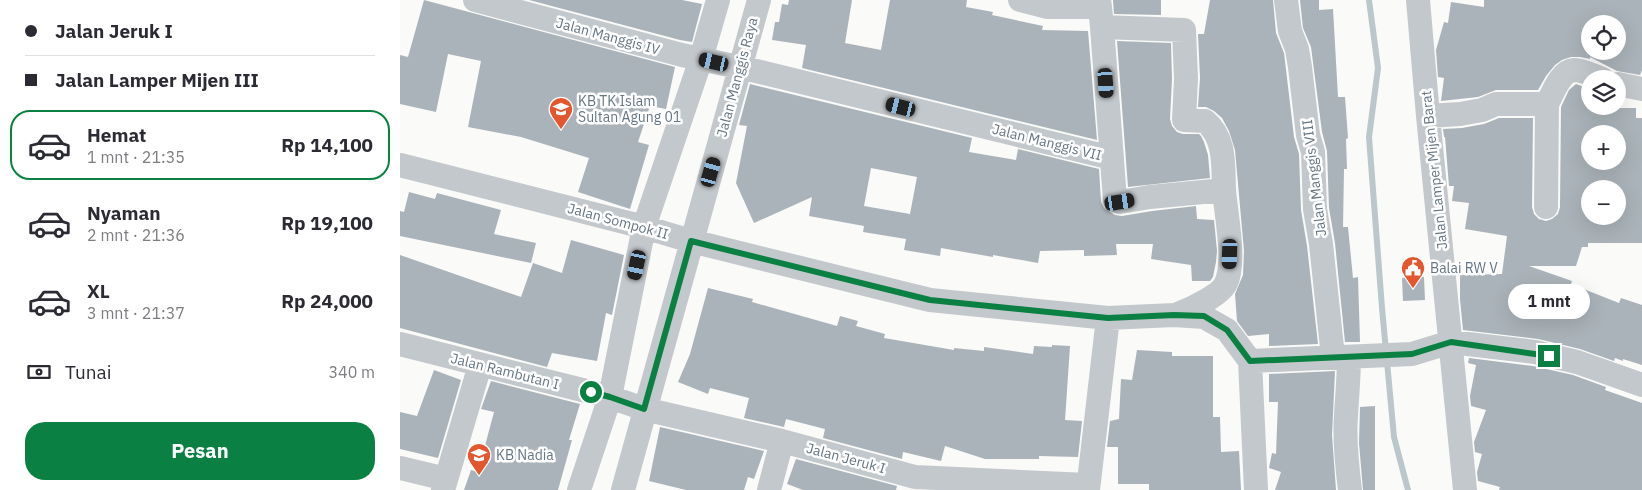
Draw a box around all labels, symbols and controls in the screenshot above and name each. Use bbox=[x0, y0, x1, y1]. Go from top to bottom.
street label: Jalan Manggis IV bbox=[554, 14, 662, 59]
street label: Jalan Manggis Raya bbox=[712, 15, 762, 139]
map controls bbox=[1581, 15, 1626, 225]
button: locate bbox=[1581, 15, 1626, 60]
text: Jalan Jeruk I bbox=[55, 19, 173, 43]
car bbox=[697, 51, 730, 73]
text: Jalan Lamper Mijen III bbox=[55, 68, 259, 92]
car bbox=[1097, 68, 1114, 98]
button: layers bbox=[1581, 70, 1626, 115]
street label: Jalan Lamper Mijen Barat bbox=[1417, 90, 1451, 250]
place label: KB TK Islam Sultan Agung 01 bbox=[578, 92, 681, 126]
school or university icon: KB TK Islam Sultan Agung 01 bbox=[548, 96, 574, 130]
car bbox=[884, 96, 917, 118]
street label: Jalan Manggis VIII bbox=[1298, 118, 1330, 238]
street label: Jalan Manggis VII bbox=[990, 120, 1104, 164]
icon: car bbox=[27, 123, 72, 168]
text: Hemat bbox=[87, 123, 146, 147]
button: + bbox=[1581, 125, 1626, 170]
text: Rp 14,100 bbox=[281, 133, 373, 157]
text: 1 mnt · 21:35 bbox=[87, 147, 185, 167]
car bbox=[699, 156, 722, 188]
button: − bbox=[1581, 180, 1626, 225]
car bbox=[1104, 192, 1135, 212]
street label: Jalan Sompok II bbox=[566, 199, 670, 243]
icon: car bbox=[27, 201, 72, 246]
text: Nyaman bbox=[87, 201, 161, 225]
text: Rp 19,100 bbox=[281, 211, 373, 235]
text: 2 mnt · 21:36 bbox=[87, 225, 185, 245]
car bbox=[1221, 239, 1238, 269]
car bbox=[626, 249, 647, 281]
public building icon: Balai RW V bbox=[1400, 255, 1426, 289]
place label: Balai RW V bbox=[1430, 259, 1498, 277]
icon: car bbox=[27, 279, 72, 324]
text: XL bbox=[87, 279, 110, 303]
callout: 1 mnt bbox=[1508, 284, 1590, 318]
text: Rp 24,000 bbox=[281, 289, 373, 313]
text: 1 mnt bbox=[1527, 291, 1571, 311]
text: 3 mnt · 21:37 bbox=[87, 303, 185, 323]
route end bbox=[1538, 345, 1560, 367]
street label: Jalan Rambutan I bbox=[449, 349, 561, 393]
icon: cash bbox=[25, 358, 53, 386]
text: Tunai bbox=[65, 360, 111, 384]
text: 340 m bbox=[328, 362, 375, 382]
route start bbox=[580, 381, 602, 403]
button: Pesan bbox=[25, 422, 375, 480]
street label: Jalan Jeruk I bbox=[804, 439, 888, 477]
school or university icon: KB Nadia bbox=[466, 442, 492, 476]
place label: KB Nadia bbox=[496, 446, 554, 464]

